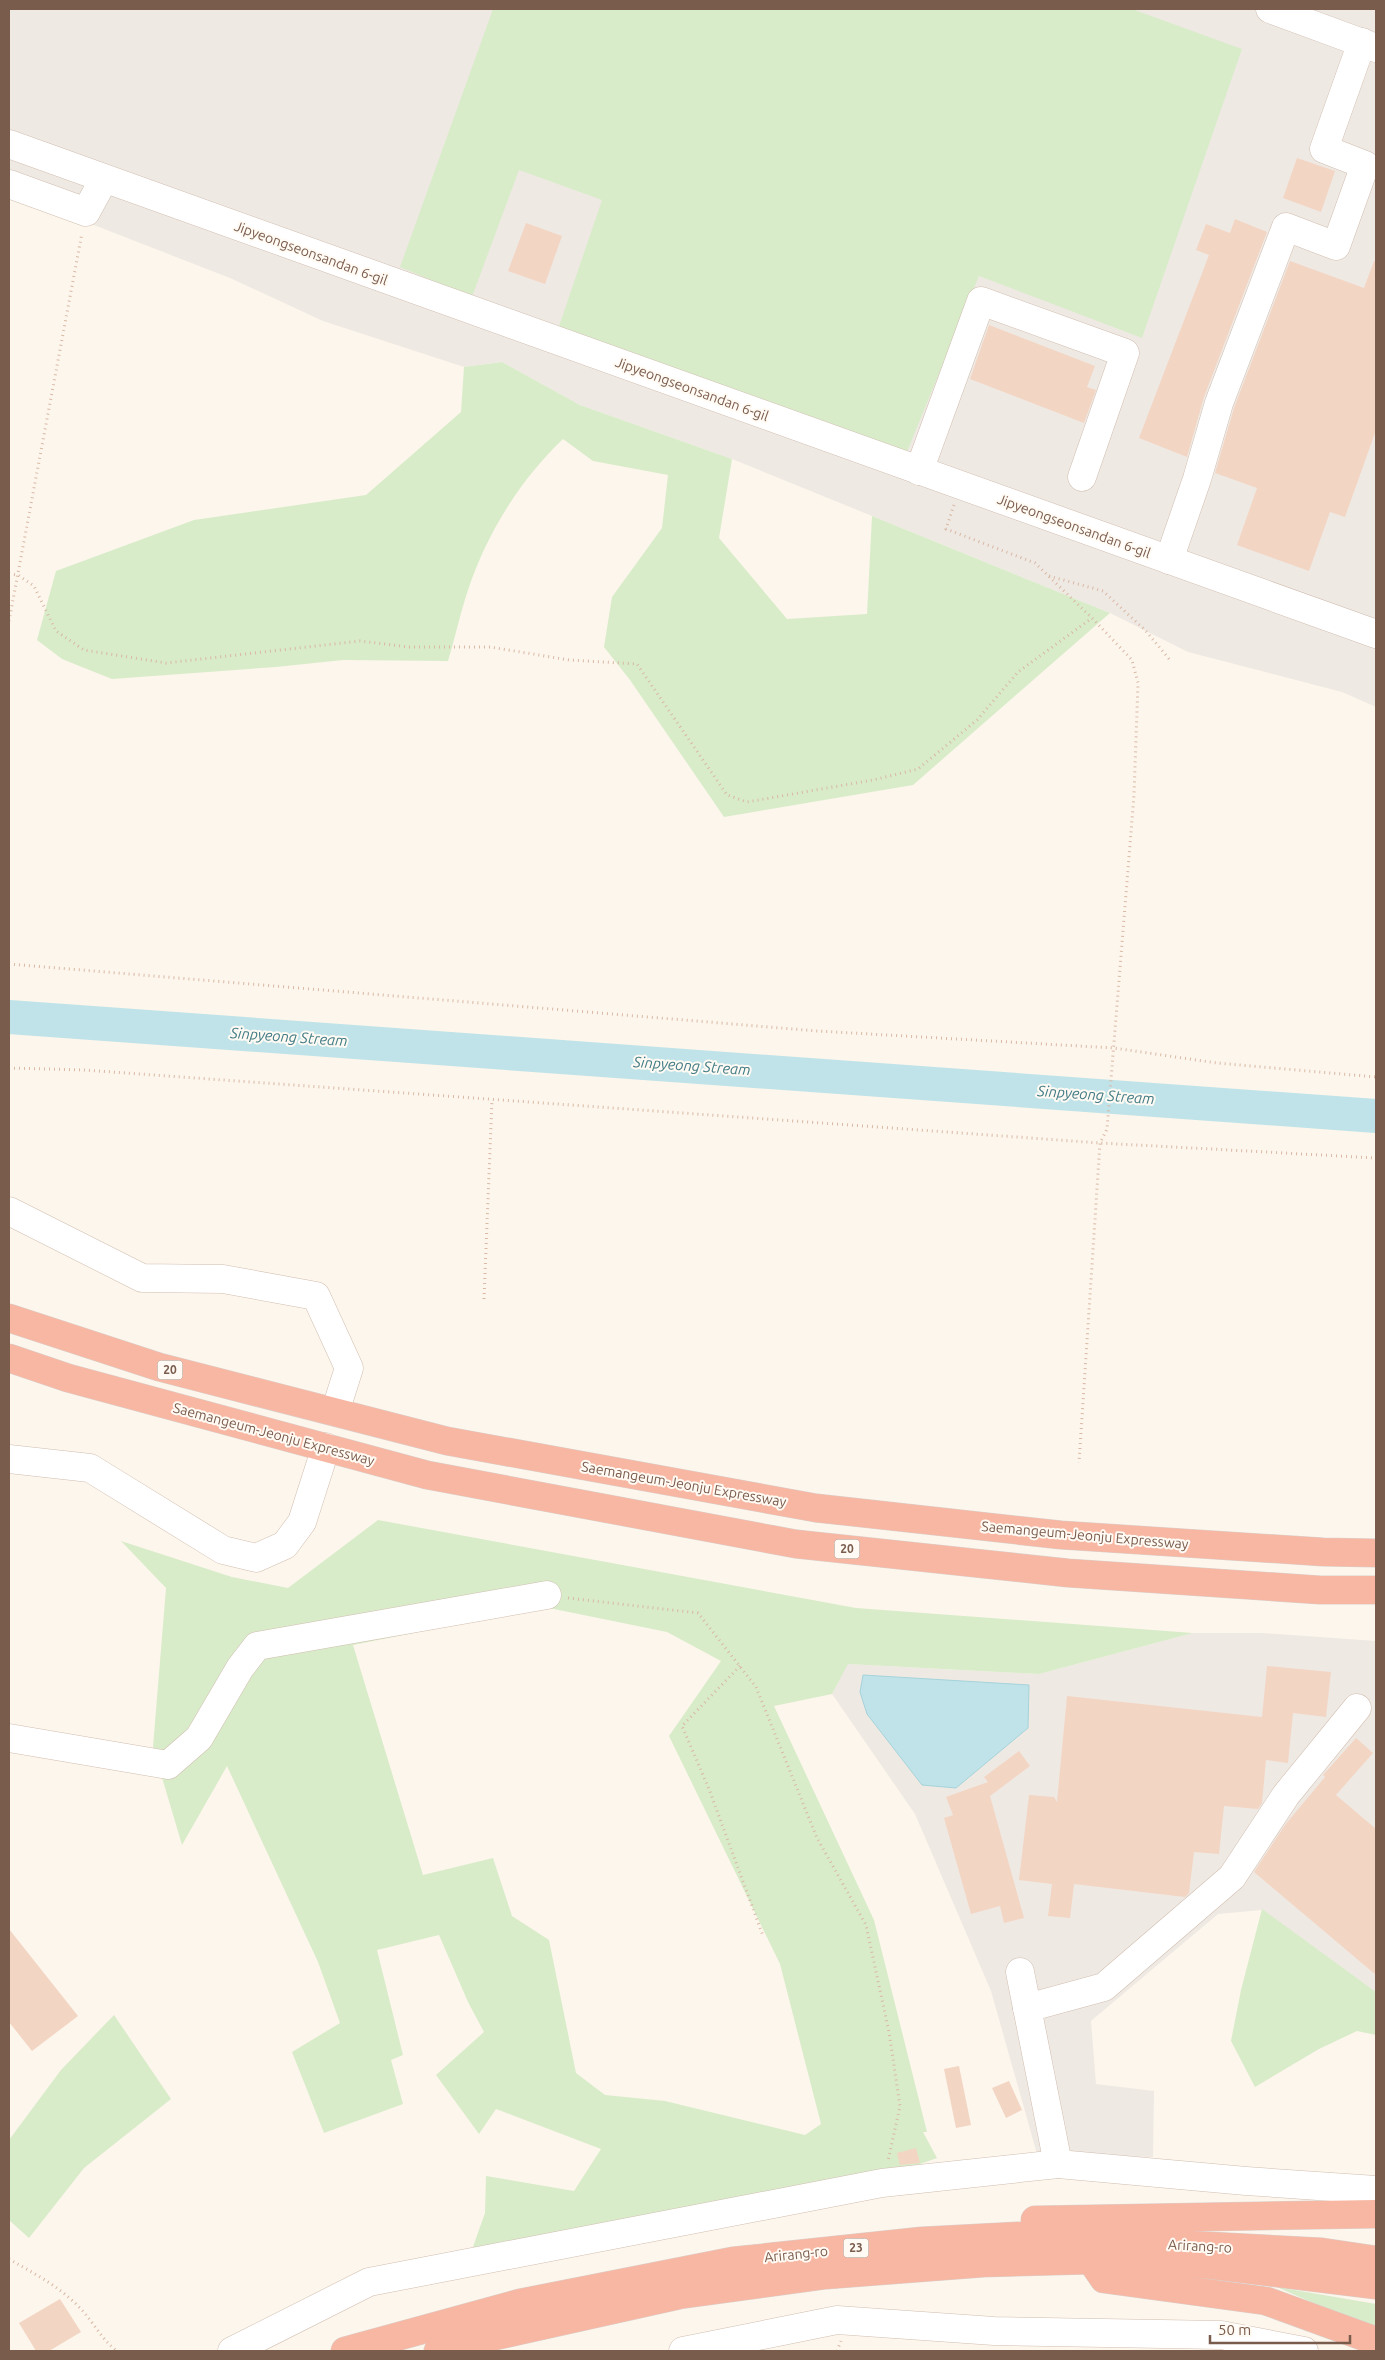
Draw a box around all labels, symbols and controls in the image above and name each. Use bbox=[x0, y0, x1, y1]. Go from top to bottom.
street label: Jipyeongseonsandan 6-gil bbox=[232, 218, 390, 288]
street label: Jipyeongseonsandan 6-gil bbox=[613, 354, 771, 424]
street label: Jipyeongseonsandan 6-gil bbox=[995, 491, 1153, 561]
water label: Sinpyeong Stream bbox=[229, 1024, 348, 1049]
water label: Sinpyeong Stream bbox=[632, 1053, 751, 1078]
water label: Sinpyeong Stream bbox=[1036, 1082, 1155, 1107]
road number: 20 bbox=[158, 1360, 182, 1380]
street label: Saemangeum-Jeonju Expressway bbox=[172, 1399, 377, 1469]
street label: Saemangeum-Jeonju Expressway bbox=[580, 1458, 788, 1510]
street label: Saemangeum-Jeonju Expressway bbox=[981, 1518, 1189, 1552]
road number: 20 bbox=[834, 1540, 860, 1558]
street label: Arirang-ro bbox=[1168, 2236, 1232, 2256]
road number: 23 bbox=[844, 2238, 868, 2258]
street label: Arirang-ro bbox=[763, 2243, 829, 2265]
scale bar bbox=[1210, 2312, 1350, 2344]
text: 50 m bbox=[1218, 2321, 1251, 2338]

